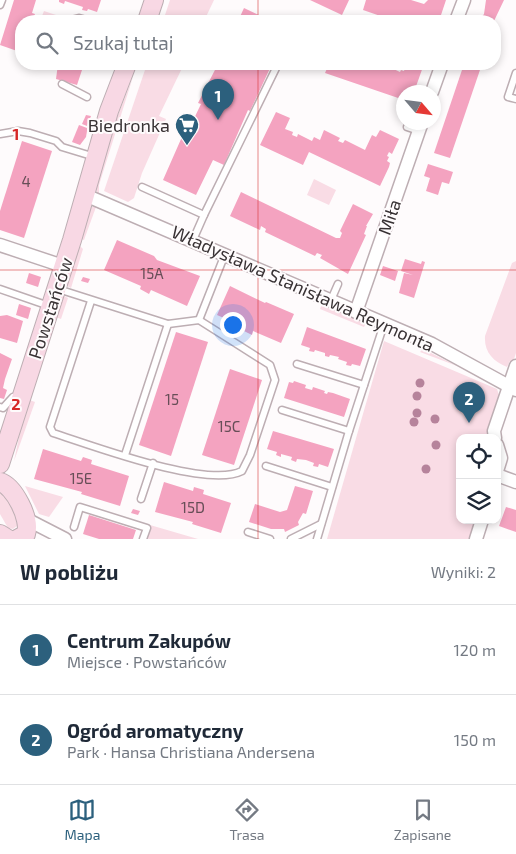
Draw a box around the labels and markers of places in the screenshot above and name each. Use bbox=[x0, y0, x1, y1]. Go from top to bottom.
pin: 1 bbox=[202, 79, 234, 120]
supermarket icon: Biedronka bbox=[174, 112, 200, 146]
place label: Biedronka bbox=[88, 114, 170, 136]
pin: 2 bbox=[453, 382, 485, 423]

